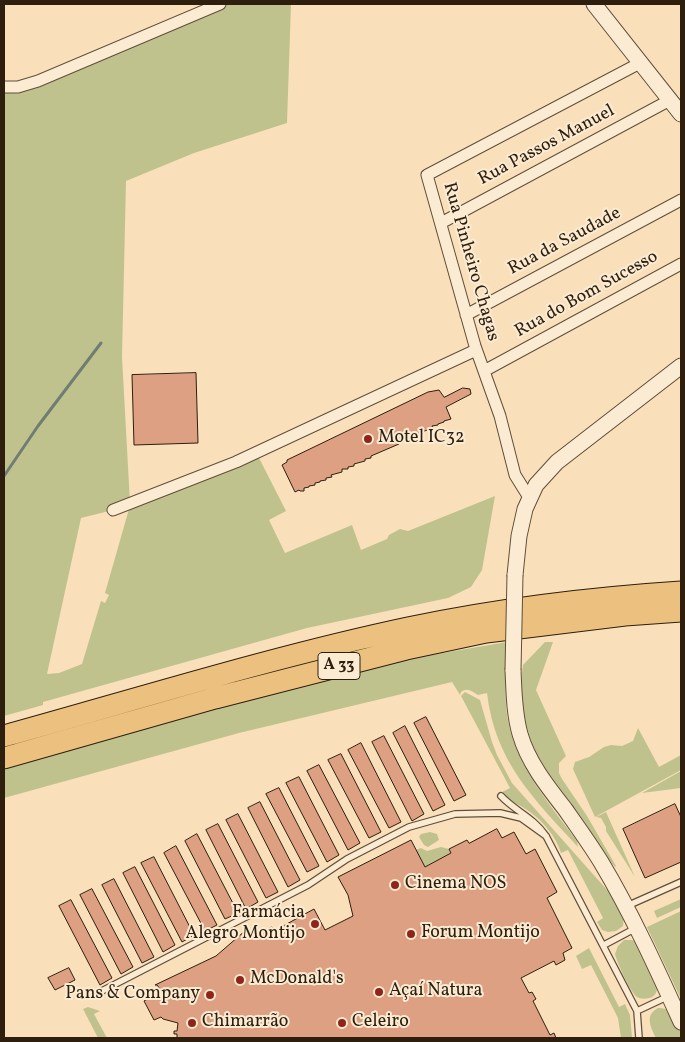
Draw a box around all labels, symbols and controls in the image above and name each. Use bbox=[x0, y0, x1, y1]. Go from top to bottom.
street label: Rua Passos Manuel bbox=[475, 101, 619, 191]
street label: Rua Pinheiro Chagas bbox=[437, 180, 503, 344]
street label: Rua da Saudade bbox=[505, 203, 625, 281]
street label: Rua do Bom Sucesso bbox=[512, 247, 662, 343]
place label: Motel IC32 bbox=[378, 428, 465, 450]
marker: Motel IC32 bbox=[362, 433, 374, 445]
road number: A 33 bbox=[318, 652, 360, 679]
place label: Cinema NOS bbox=[405, 874, 506, 896]
marker: Cinema NOS bbox=[389, 879, 401, 891]
place label: Farmácia Alegro Montijo bbox=[186, 903, 305, 946]
marker: Farmácia Alegro Montijo bbox=[309, 918, 321, 930]
place label: Forum Montijo bbox=[421, 923, 540, 945]
marker: Forum Montijo bbox=[405, 928, 417, 940]
place label: McDonald's bbox=[250, 969, 344, 991]
marker: McDonald's bbox=[234, 974, 246, 986]
place label: Açaí Natura bbox=[389, 981, 482, 1003]
place label: Pans & Company bbox=[65, 984, 200, 1006]
marker: Açaí Natura bbox=[373, 986, 385, 998]
marker: Pans & Company bbox=[204, 989, 216, 1001]
place label: Chimarrão bbox=[202, 1012, 288, 1034]
place label: Celeiro bbox=[352, 1012, 409, 1034]
marker: Chimarrão bbox=[186, 1017, 198, 1029]
marker: Celeiro bbox=[336, 1017, 348, 1029]

